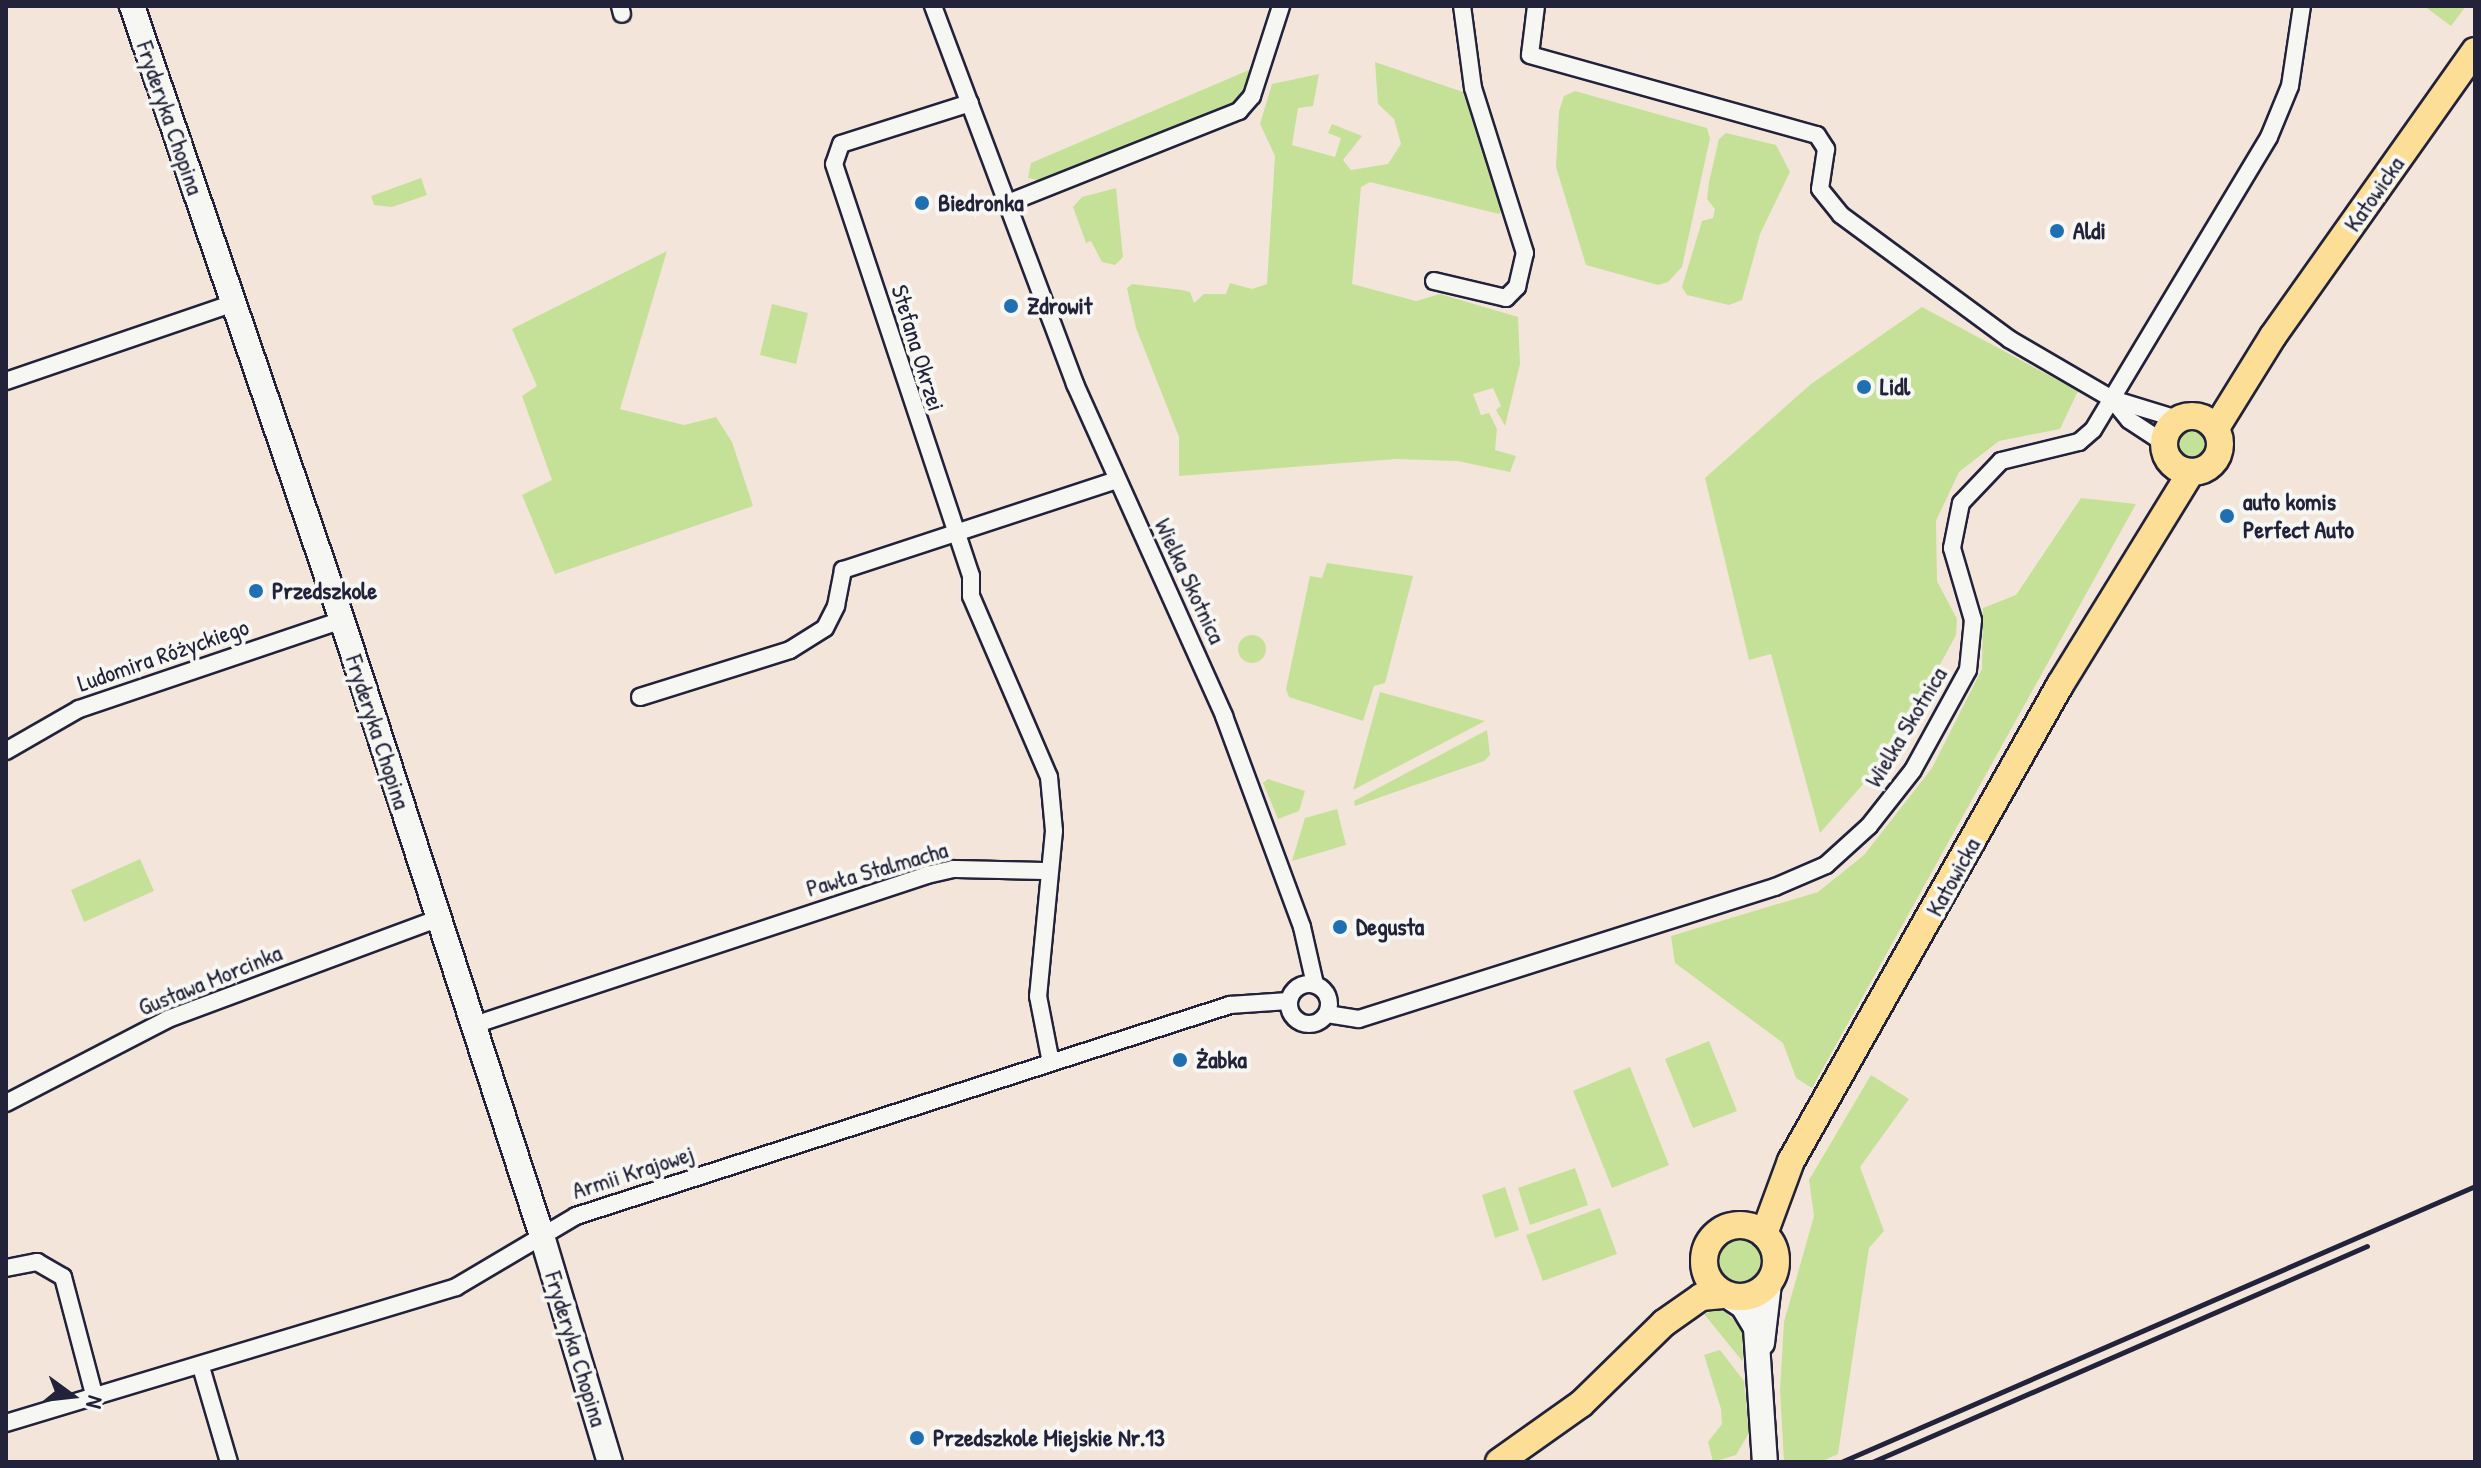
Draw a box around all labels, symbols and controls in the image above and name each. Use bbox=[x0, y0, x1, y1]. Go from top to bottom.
street label: Fryderyka Chopina bbox=[130, 37, 210, 199]
street label: Katowicka bbox=[2338, 151, 2410, 237]
place label: Biedronka bbox=[938, 189, 1024, 217]
marker: Biedronka bbox=[913, 194, 931, 212]
place label: Aldi bbox=[2073, 217, 2106, 245]
marker: Aldi bbox=[2048, 222, 2066, 240]
street label: Stefana Okrzei bbox=[885, 281, 951, 415]
place label: Zdrowit bbox=[1027, 292, 1092, 320]
marker: Zdrowit bbox=[1002, 297, 1020, 315]
place label: Lidl bbox=[1880, 373, 1910, 401]
marker: Lidl bbox=[1855, 378, 1873, 396]
place label: auto komis Perfect Auto bbox=[2243, 488, 2354, 544]
marker: auto komis Perfect Auto bbox=[2218, 507, 2236, 525]
street label: Wielka Skotnica bbox=[1148, 514, 1232, 648]
place label: Przedszkole bbox=[272, 577, 377, 605]
marker: Przedszkole bbox=[247, 582, 265, 600]
street label: Ludomira Różyckiego bbox=[74, 612, 252, 698]
street label: Fryderyka Chopina bbox=[340, 651, 416, 813]
street label: Wielka Skotnica bbox=[1859, 662, 1953, 792]
street label: Katowicka bbox=[1920, 833, 1986, 921]
street label: Pawła Stalmacha bbox=[803, 835, 951, 903]
place label: Degusta bbox=[1356, 913, 1424, 941]
marker: Degusta bbox=[1331, 918, 1349, 936]
street label: Gustawa Morcinka bbox=[134, 938, 286, 1022]
place label: Żabka bbox=[1196, 1046, 1247, 1074]
marker: Żabka bbox=[1171, 1051, 1189, 1069]
street label: Armii Krajowej bbox=[568, 1139, 698, 1205]
street label: Fryderyka Chopina bbox=[539, 1268, 613, 1430]
north arrow bbox=[32, 1356, 112, 1436]
text: N bbox=[79, 1393, 111, 1412]
place label: Przedszkole Miejskie Nr.13 bbox=[933, 1424, 1165, 1452]
marker: Przedszkole Miejskie Nr.13 bbox=[908, 1429, 926, 1447]

